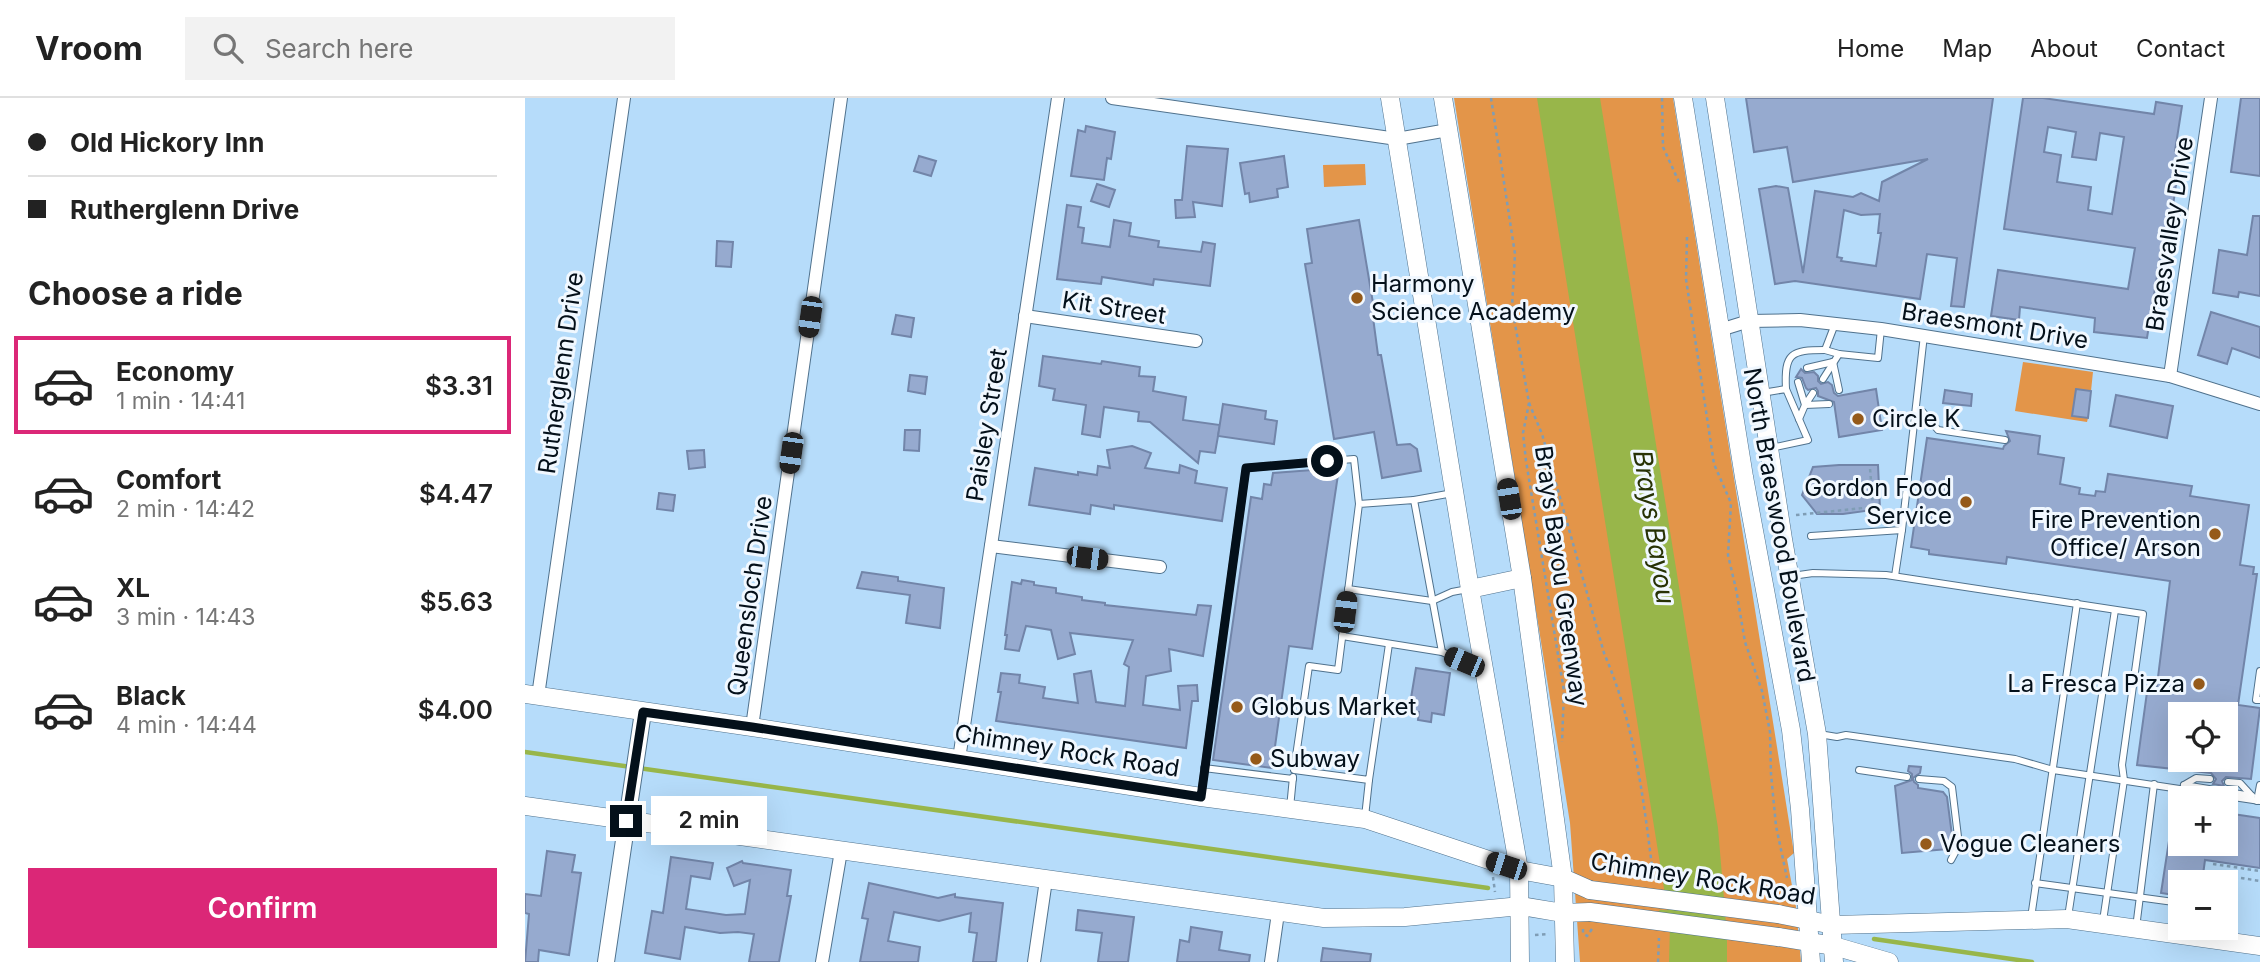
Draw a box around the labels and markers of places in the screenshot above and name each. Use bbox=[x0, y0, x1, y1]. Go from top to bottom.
place label: Harmony Science Academy bbox=[1371, 269, 1575, 326]
marker: Harmony Science Academy bbox=[1349, 290, 1365, 306]
place label: Circle K bbox=[1872, 404, 1960, 433]
marker: Circle K bbox=[1850, 411, 1866, 427]
place label: Gordon Food Service bbox=[1804, 473, 1952, 530]
marker: Gordon Food Service bbox=[1958, 494, 1974, 510]
place label: Fire Prevention Office/ Arson bbox=[2031, 505, 2201, 562]
marker: Fire Prevention Office/ Arson bbox=[2207, 526, 2223, 542]
place label: La Fresca Pizza bbox=[2007, 669, 2185, 698]
marker: La Fresca Pizza bbox=[2191, 676, 2207, 692]
place label: Globus Market bbox=[1251, 692, 1417, 721]
marker: Globus Market bbox=[1229, 699, 1245, 715]
place label: Subway bbox=[1270, 744, 1360, 773]
marker: Subway bbox=[1248, 751, 1264, 767]
place label: Vogue Cleaners bbox=[1940, 829, 2120, 858]
marker: Vogue Cleaners bbox=[1918, 836, 1934, 852]

